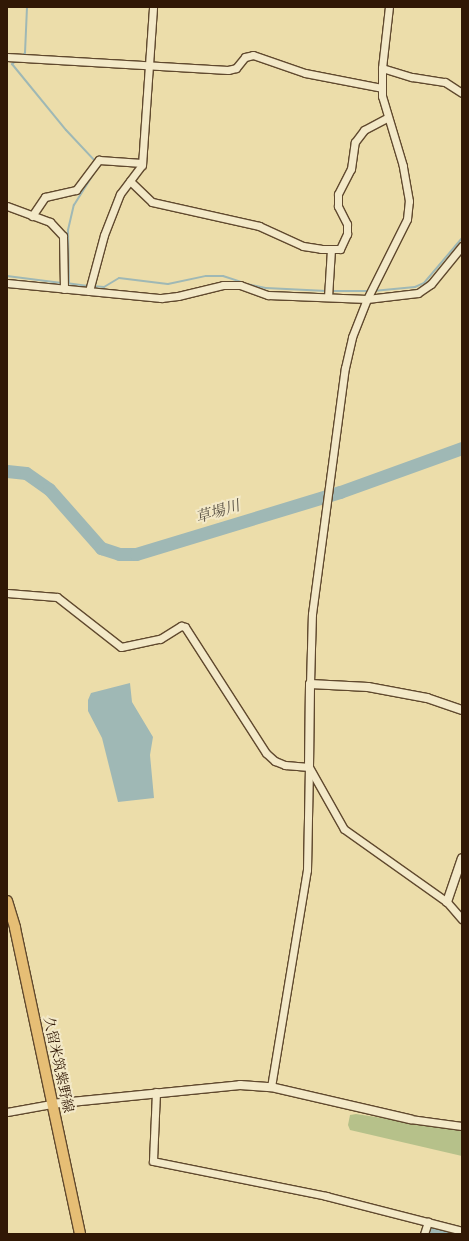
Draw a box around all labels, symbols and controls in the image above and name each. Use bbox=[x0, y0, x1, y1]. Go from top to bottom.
water label: 草場川 bbox=[194, 498, 242, 528]
street label: 久留米筑紫野線 bbox=[39, 1015, 75, 1115]

